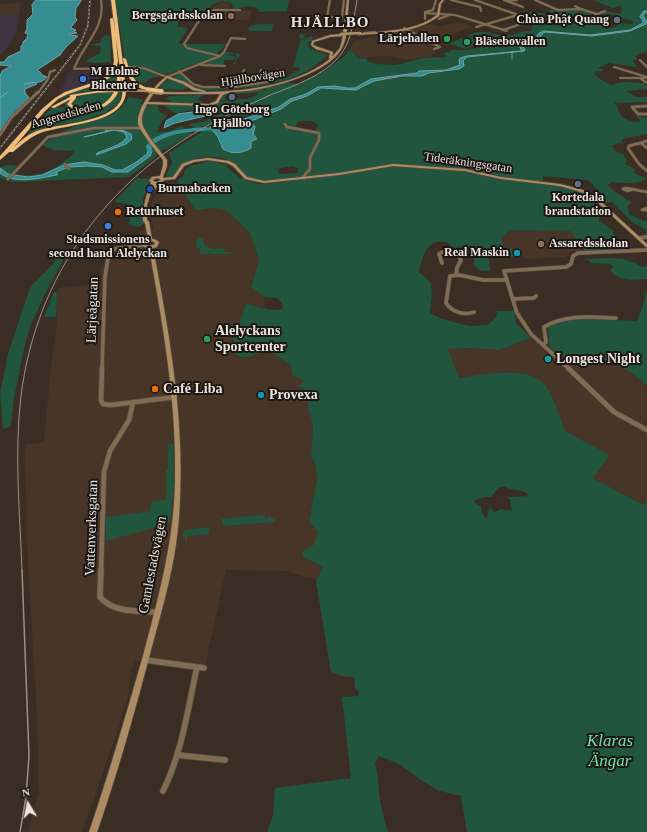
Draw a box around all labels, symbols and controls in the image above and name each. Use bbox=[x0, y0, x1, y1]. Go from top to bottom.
place label: Bergsgårdsskolan bbox=[132, 9, 223, 23]
marker: Bergsgårdsskolan bbox=[226, 11, 236, 21]
place label: Chùa Phật Quang bbox=[516, 13, 609, 27]
district label: HJÄLLBO bbox=[291, 14, 369, 32]
marker: Chùa Phật Quang bbox=[612, 15, 622, 25]
place label: Lärjehallen bbox=[379, 32, 439, 46]
marker: Lärjehallen bbox=[442, 34, 452, 44]
place label: Bläsebovallen bbox=[475, 35, 546, 49]
marker: Bläsebovallen bbox=[462, 37, 472, 47]
place label: M Holms Bilcenter bbox=[91, 65, 139, 93]
street label: Hjällbovägen bbox=[220, 66, 286, 90]
marker: M Holms Bilcenter bbox=[78, 74, 88, 84]
marker: Ingo Göteborg Hjällbo bbox=[227, 92, 237, 102]
street label: Angeredsleden bbox=[29, 98, 103, 132]
place label: Ingo Göteborg Hjällbo bbox=[194, 103, 270, 131]
street label: Tideräkningsgatan bbox=[423, 150, 513, 176]
marker: Kortedala brandstation bbox=[573, 179, 583, 189]
place label: Burmabacken bbox=[158, 182, 231, 196]
marker: Burmabacken bbox=[145, 184, 155, 194]
place label: Kortedala brandstation bbox=[545, 191, 611, 219]
place label: Returhuset bbox=[126, 205, 183, 219]
marker: Returhuset bbox=[113, 207, 123, 217]
marker: Stadsmissionens second hand Alelyckan bbox=[103, 221, 113, 231]
place label: Stadsmissionens second hand Alelyckan bbox=[49, 233, 167, 261]
place label: Assaredsskolan bbox=[549, 237, 628, 251]
marker: Assaredsskolan bbox=[536, 239, 546, 249]
place label: Real Maskin bbox=[444, 246, 509, 260]
marker: Real Maskin bbox=[512, 248, 522, 258]
street label: Lärjeågatan bbox=[83, 277, 103, 343]
place label: Alelyckans Sportcenter bbox=[215, 323, 286, 356]
marker: Alelyckans Sportcenter bbox=[202, 334, 212, 344]
place label: Longest Night bbox=[556, 351, 640, 367]
marker: Longest Night bbox=[543, 354, 553, 364]
place label: Café Liba bbox=[163, 381, 222, 397]
marker: Café Liba bbox=[150, 384, 160, 394]
place label: Provexa bbox=[269, 387, 318, 403]
marker: Provexa bbox=[256, 390, 266, 400]
street label: Vattenverksgatan bbox=[82, 480, 102, 576]
street label: Gamlestadsvägen bbox=[135, 515, 171, 615]
park label: Klaras Ängar bbox=[587, 732, 633, 772]
north arrow bbox=[8, 784, 48, 824]
text: N bbox=[21, 786, 31, 799]

